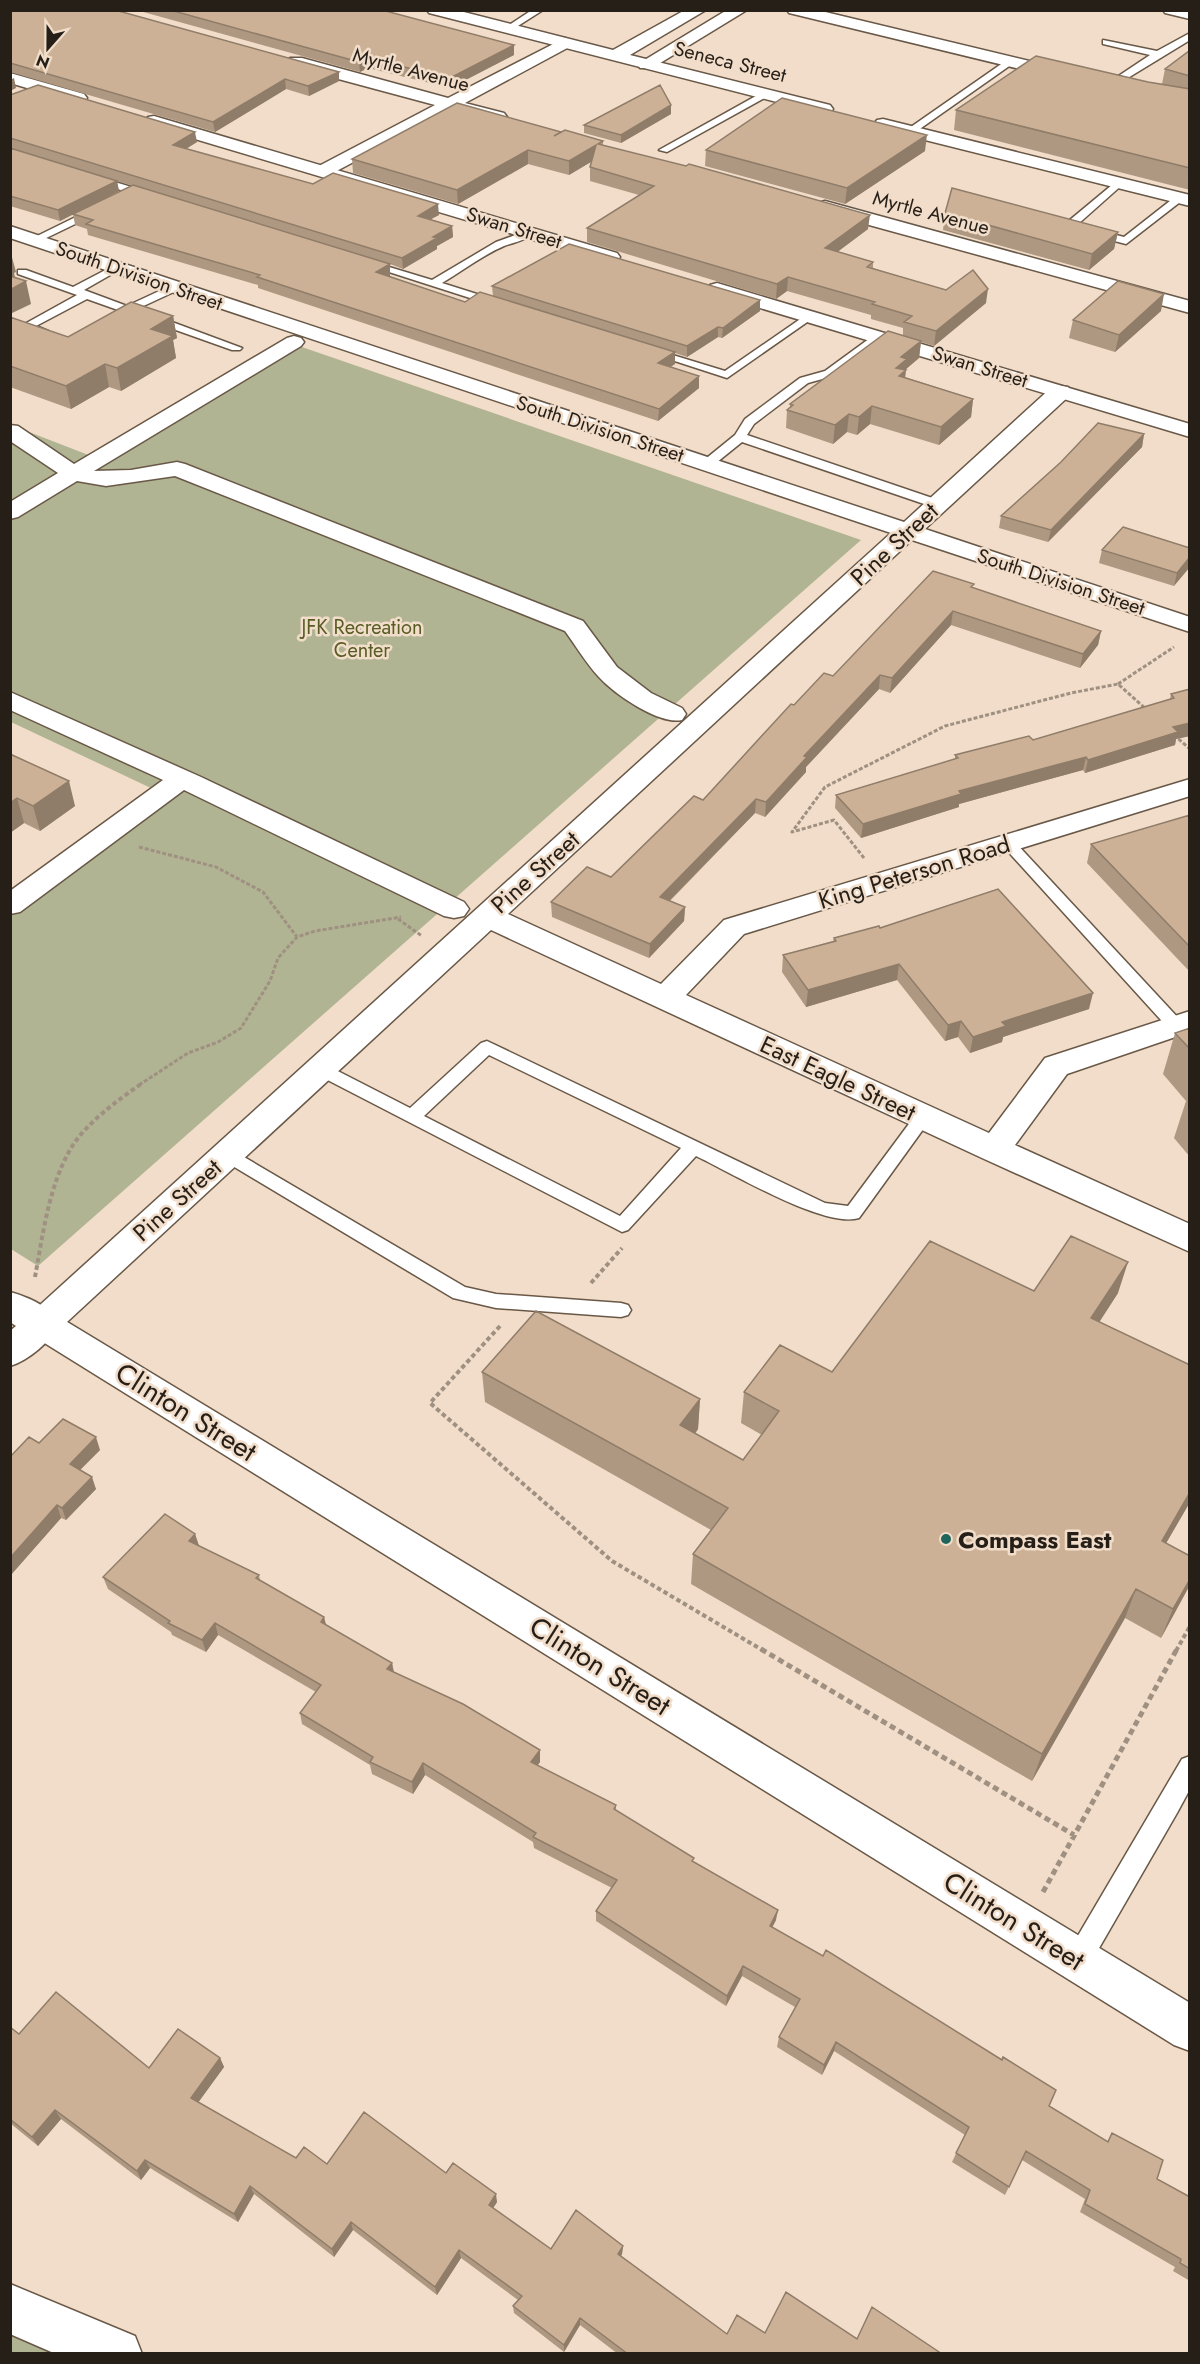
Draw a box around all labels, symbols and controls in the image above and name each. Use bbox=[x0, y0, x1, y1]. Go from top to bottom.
north arrow bbox=[18, 18, 78, 78]
street label: Seneca Street bbox=[671, 34, 789, 90]
street label: Myrtle Avenue bbox=[349, 40, 473, 100]
text: N bbox=[33, 49, 53, 75]
street label: Myrtle Avenue bbox=[869, 183, 993, 243]
street label: Swan Street bbox=[463, 200, 565, 256]
street label: South Division Street bbox=[52, 234, 227, 318]
street label: Swan Street bbox=[929, 339, 1031, 395]
street label: South Division Street bbox=[512, 388, 688, 470]
street label: Pine Street bbox=[842, 494, 946, 594]
street label: South Division Street bbox=[973, 541, 1149, 623]
park label: JFK Recreation Center bbox=[298, 613, 423, 665]
street label: Pine Street bbox=[483, 822, 587, 921]
street label: King Peterson Road bbox=[814, 826, 1014, 918]
street label: East Eagle Street bbox=[754, 1027, 922, 1129]
street label: Pine Street bbox=[125, 1150, 229, 1249]
street label: Clinton Street bbox=[107, 1352, 265, 1472]
place label: Compass East bbox=[958, 1522, 1112, 1557]
marker: Compass East bbox=[939, 1532, 953, 1546]
street label: Clinton Street bbox=[521, 1606, 679, 1726]
street label: Clinton Street bbox=[935, 1861, 1093, 1981]

